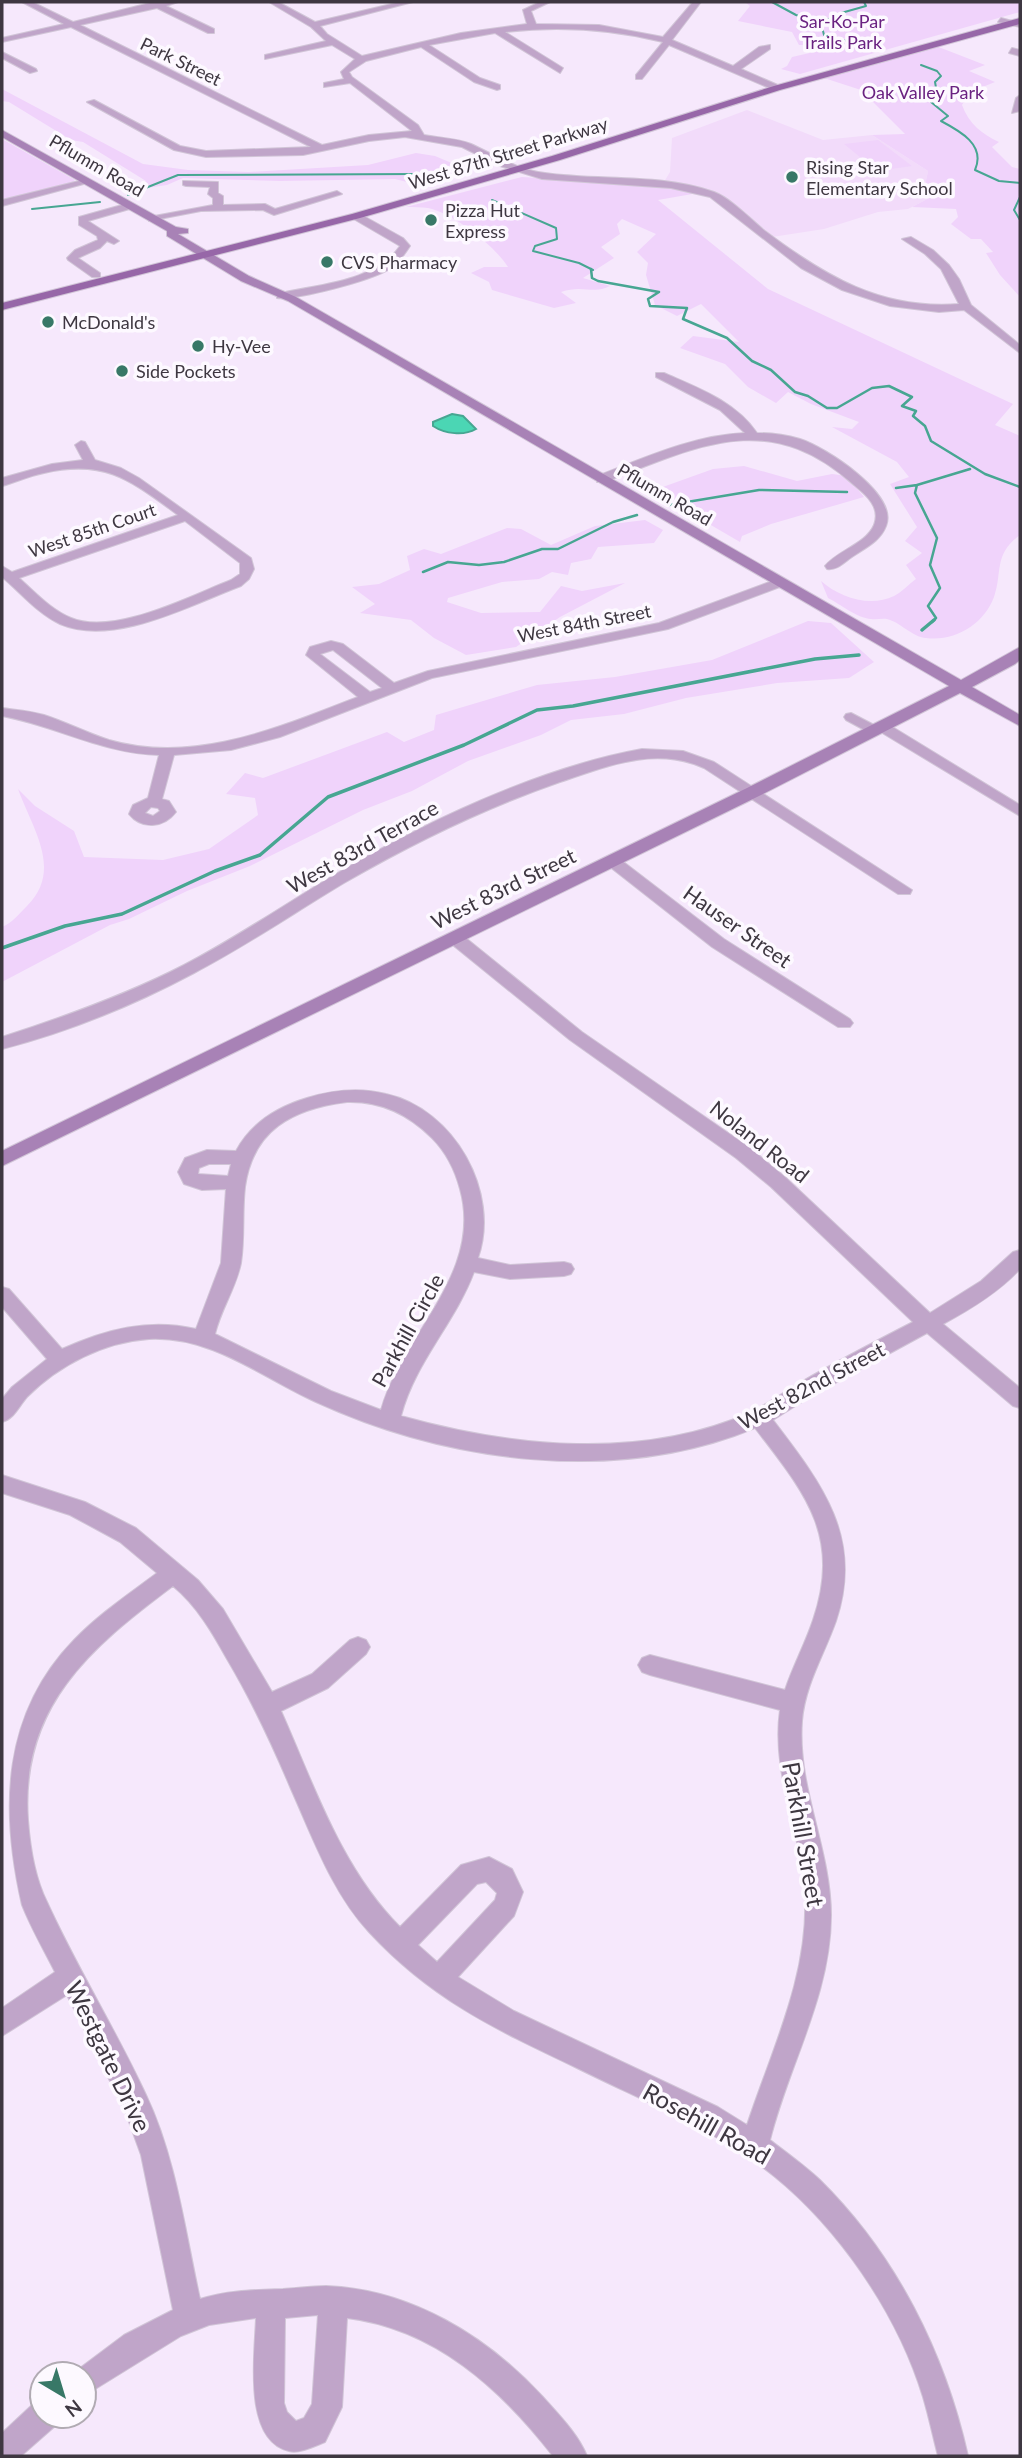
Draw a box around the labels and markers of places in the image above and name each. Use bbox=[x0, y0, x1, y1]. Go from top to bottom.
place label: Rising Star Elementary School bbox=[806, 156, 953, 199]
marker: Rising Star Elementary School bbox=[784, 169, 800, 185]
place label: Pizza Hut Express bbox=[445, 199, 521, 242]
marker: Pizza Hut Express bbox=[423, 212, 439, 228]
place label: CVS Pharmacy bbox=[341, 251, 458, 273]
marker: CVS Pharmacy bbox=[319, 254, 335, 270]
place label: McDonald's bbox=[62, 311, 156, 333]
marker: McDonald's bbox=[40, 314, 56, 330]
place label: Hy-Vee bbox=[212, 335, 271, 357]
marker: Hy-Vee bbox=[190, 338, 206, 354]
place label: Side Pockets bbox=[136, 360, 236, 382]
marker: Side Pockets bbox=[114, 363, 130, 379]

